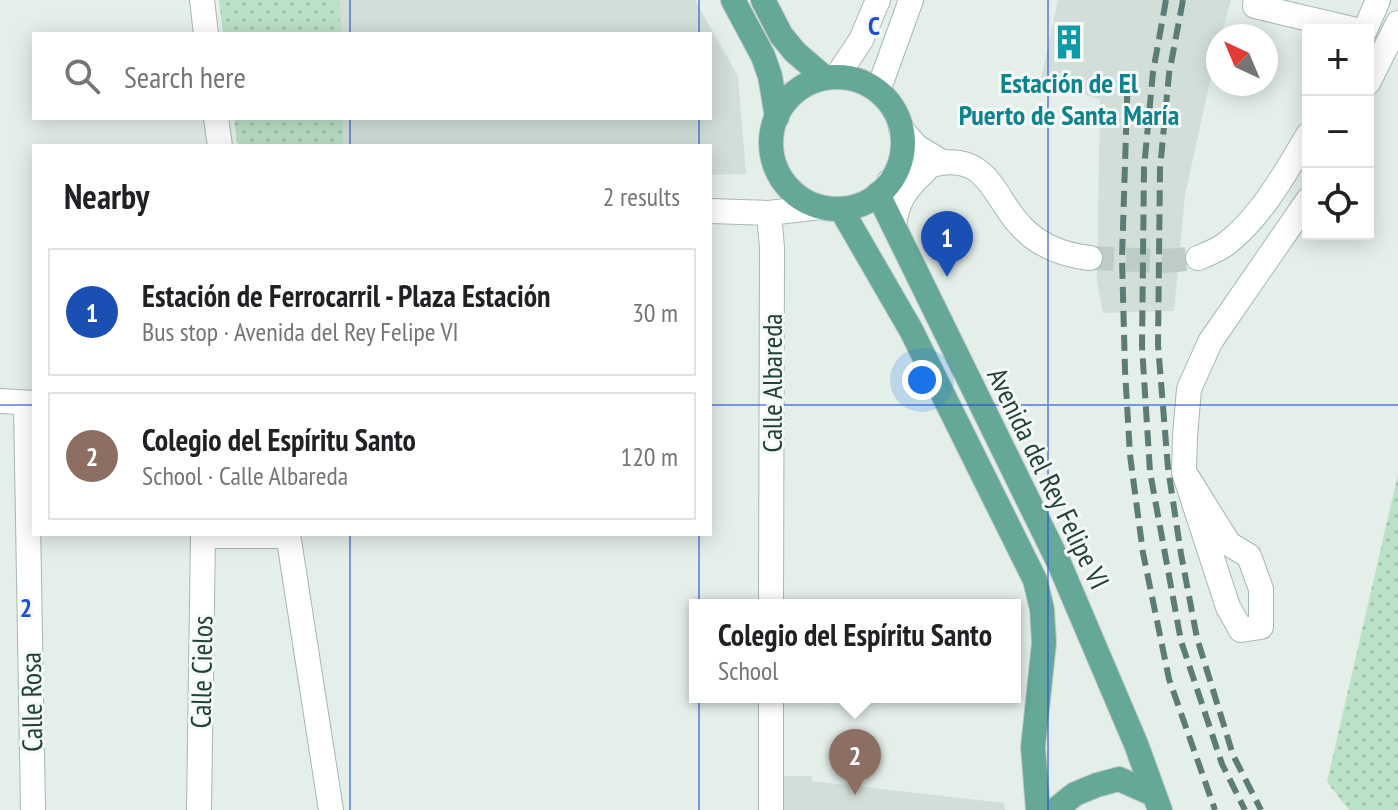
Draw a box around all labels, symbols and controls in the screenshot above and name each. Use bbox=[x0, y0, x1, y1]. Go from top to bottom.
text: C bbox=[868, 9, 880, 42]
building icon: Estación de El Puerto de Santa María bbox=[1050, 23, 1088, 61]
north arrow bbox=[1206, 24, 1278, 96]
map controls bbox=[1302, 24, 1374, 240]
button: + bbox=[1302, 24, 1374, 96]
search box bbox=[32, 32, 712, 120]
icon: search bbox=[60, 54, 104, 98]
text: Search here bbox=[124, 57, 246, 96]
place label: Estación de El Puerto de Santa María bbox=[959, 64, 1179, 133]
button: − bbox=[1302, 96, 1374, 168]
button: locate bbox=[1302, 168, 1374, 240]
text: Nearby bbox=[64, 174, 149, 218]
text: 2 results bbox=[603, 180, 680, 213]
pin: 1 bbox=[921, 211, 973, 277]
text: Estación de Ferrocarril - Plaza Estación bbox=[142, 276, 551, 315]
text: 1 bbox=[86, 296, 98, 329]
text: 30 m bbox=[632, 296, 678, 329]
street label: Calle Albareda bbox=[753, 313, 790, 453]
text: Bus stop · Avenida del Rey Felipe VI bbox=[142, 315, 459, 348]
your location bbox=[902, 360, 942, 400]
street label: Avenida del Rey Felipe VI bbox=[979, 361, 1119, 595]
text: Colegio del Espíritu Santo bbox=[142, 420, 416, 459]
text: 2 bbox=[86, 440, 98, 473]
text: 120 m bbox=[620, 440, 678, 473]
text: School · Calle Albareda bbox=[142, 459, 348, 492]
text: 2 bbox=[20, 591, 32, 624]
popup bbox=[689, 599, 1021, 703]
street label: Calle Cielos bbox=[182, 615, 220, 729]
text: Colegio del Espíritu Santo bbox=[718, 615, 992, 654]
street label: Calle Rosa bbox=[12, 652, 50, 752]
text: School bbox=[718, 654, 778, 687]
pin: 2 bbox=[829, 729, 881, 795]

